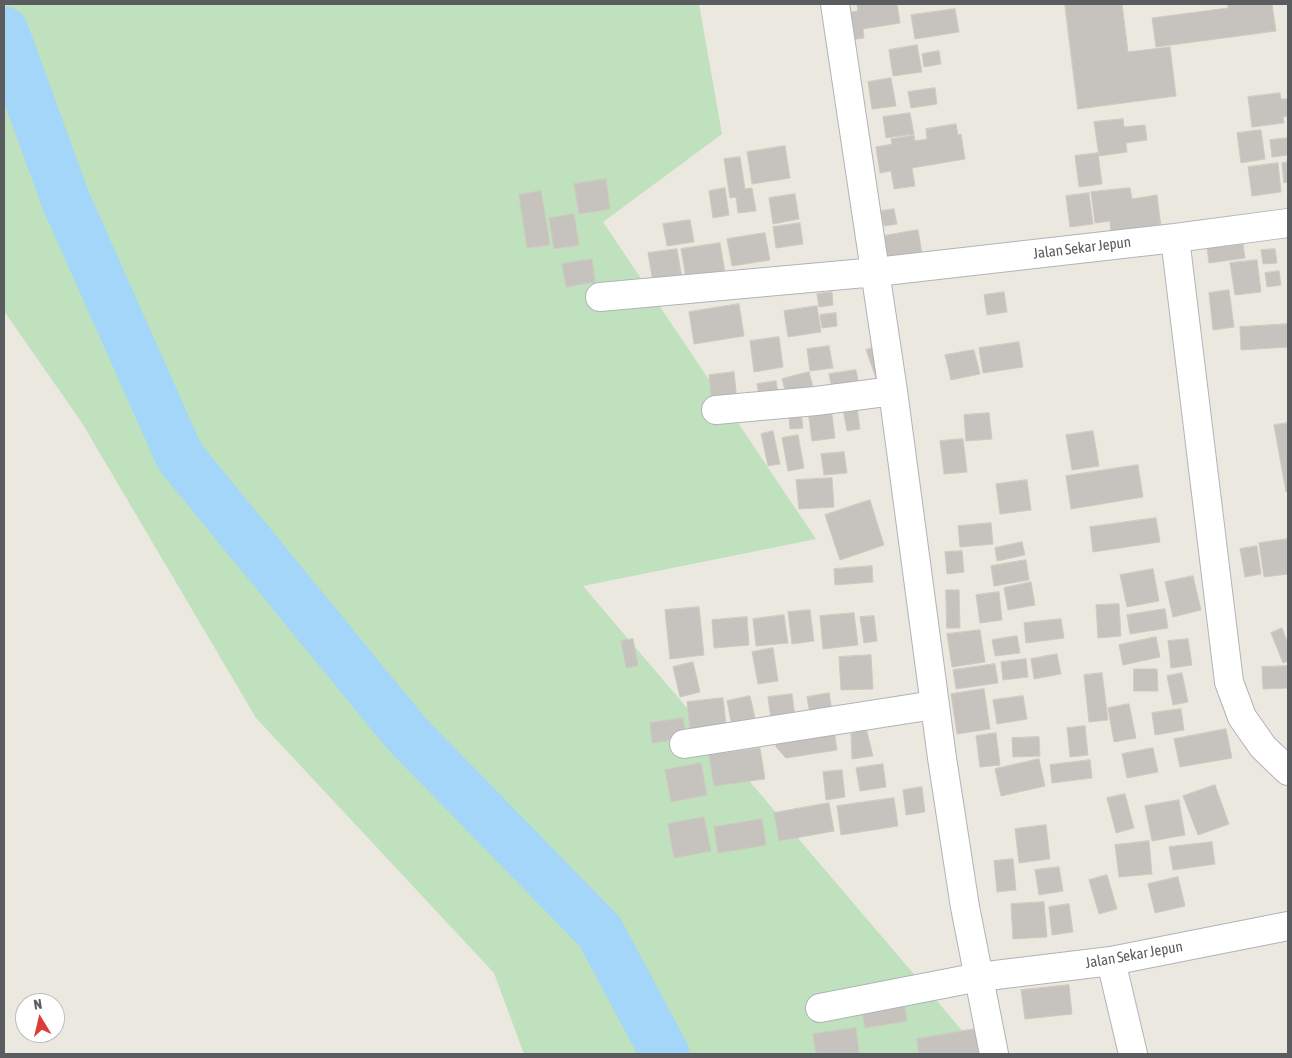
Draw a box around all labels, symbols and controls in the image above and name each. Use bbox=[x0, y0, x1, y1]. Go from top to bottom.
street label: Jalan Sekar Jepun bbox=[1032, 233, 1132, 263]
street label: Jalan Sekar Jepun bbox=[1084, 938, 1184, 972]
north arrow bbox=[15, 993, 65, 1043]
text: N bbox=[32, 996, 43, 1013]

